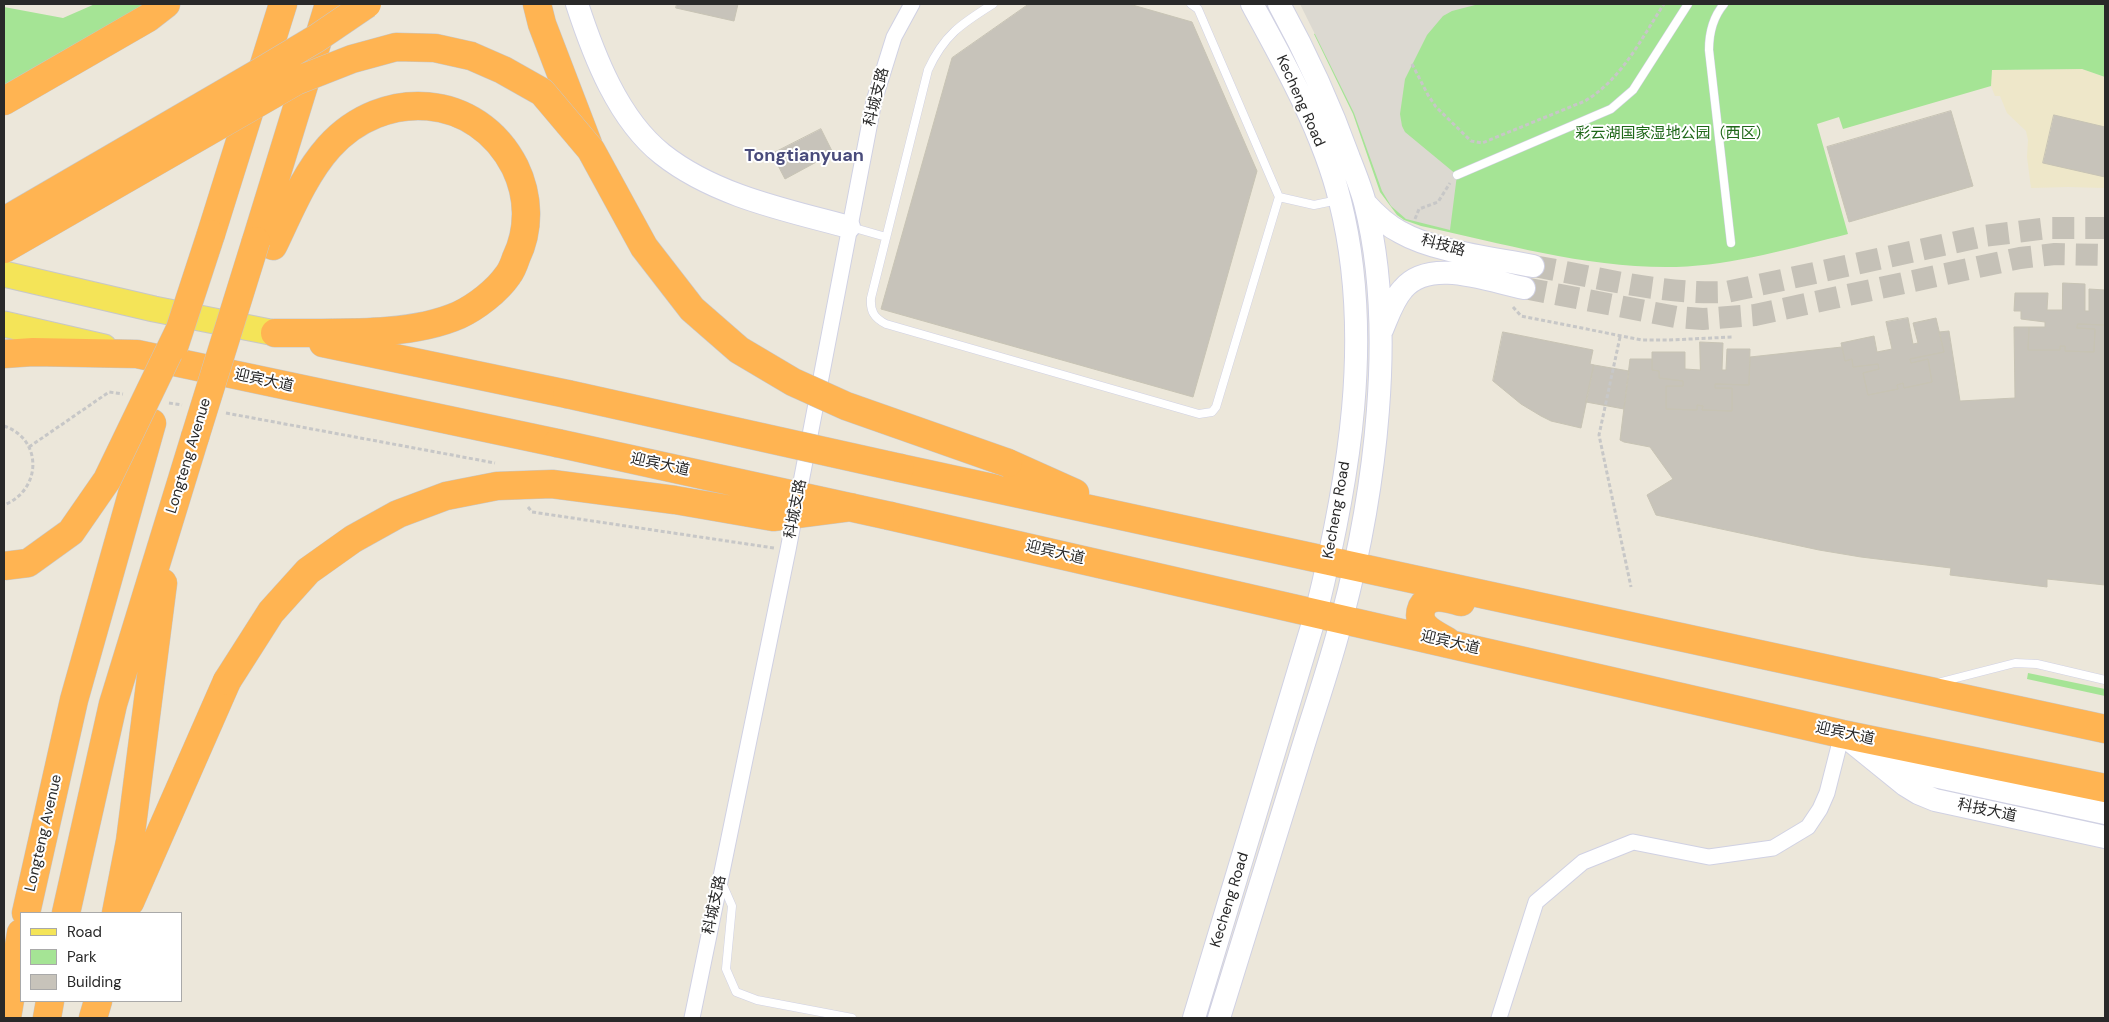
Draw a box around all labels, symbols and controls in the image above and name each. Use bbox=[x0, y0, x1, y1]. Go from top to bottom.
street label: Kecheng Road bbox=[1272, 52, 1328, 150]
street label: 科城支路 bbox=[861, 66, 893, 128]
park label: 彩云湖国家湿地公园（西区） bbox=[1576, 125, 1770, 143]
district label: Tongtianyuan bbox=[744, 145, 864, 167]
street label: 科技路 bbox=[1419, 231, 1467, 261]
street label: 迎宾大道 bbox=[233, 366, 295, 396]
street label: Longteng Avenue bbox=[163, 396, 215, 516]
street label: 迎宾大道 bbox=[629, 450, 691, 480]
street label: Kecheng Road bbox=[1320, 460, 1354, 560]
street label: 科城支路 bbox=[781, 478, 811, 540]
street label: 迎宾大道 bbox=[1024, 537, 1086, 569]
street label: 迎宾大道 bbox=[1419, 627, 1481, 659]
street label: 迎宾大道 bbox=[1814, 719, 1876, 749]
street label: Longteng Avenue bbox=[22, 773, 66, 893]
street label: 科技大道 bbox=[1956, 796, 2018, 826]
street label: Kecheng Road bbox=[1207, 850, 1253, 950]
street label: 科城支路 bbox=[700, 874, 730, 936]
legend bbox=[20, 912, 182, 1002]
text: Road bbox=[67, 922, 102, 942]
text: Park bbox=[67, 947, 97, 967]
text: Building bbox=[67, 972, 122, 992]

